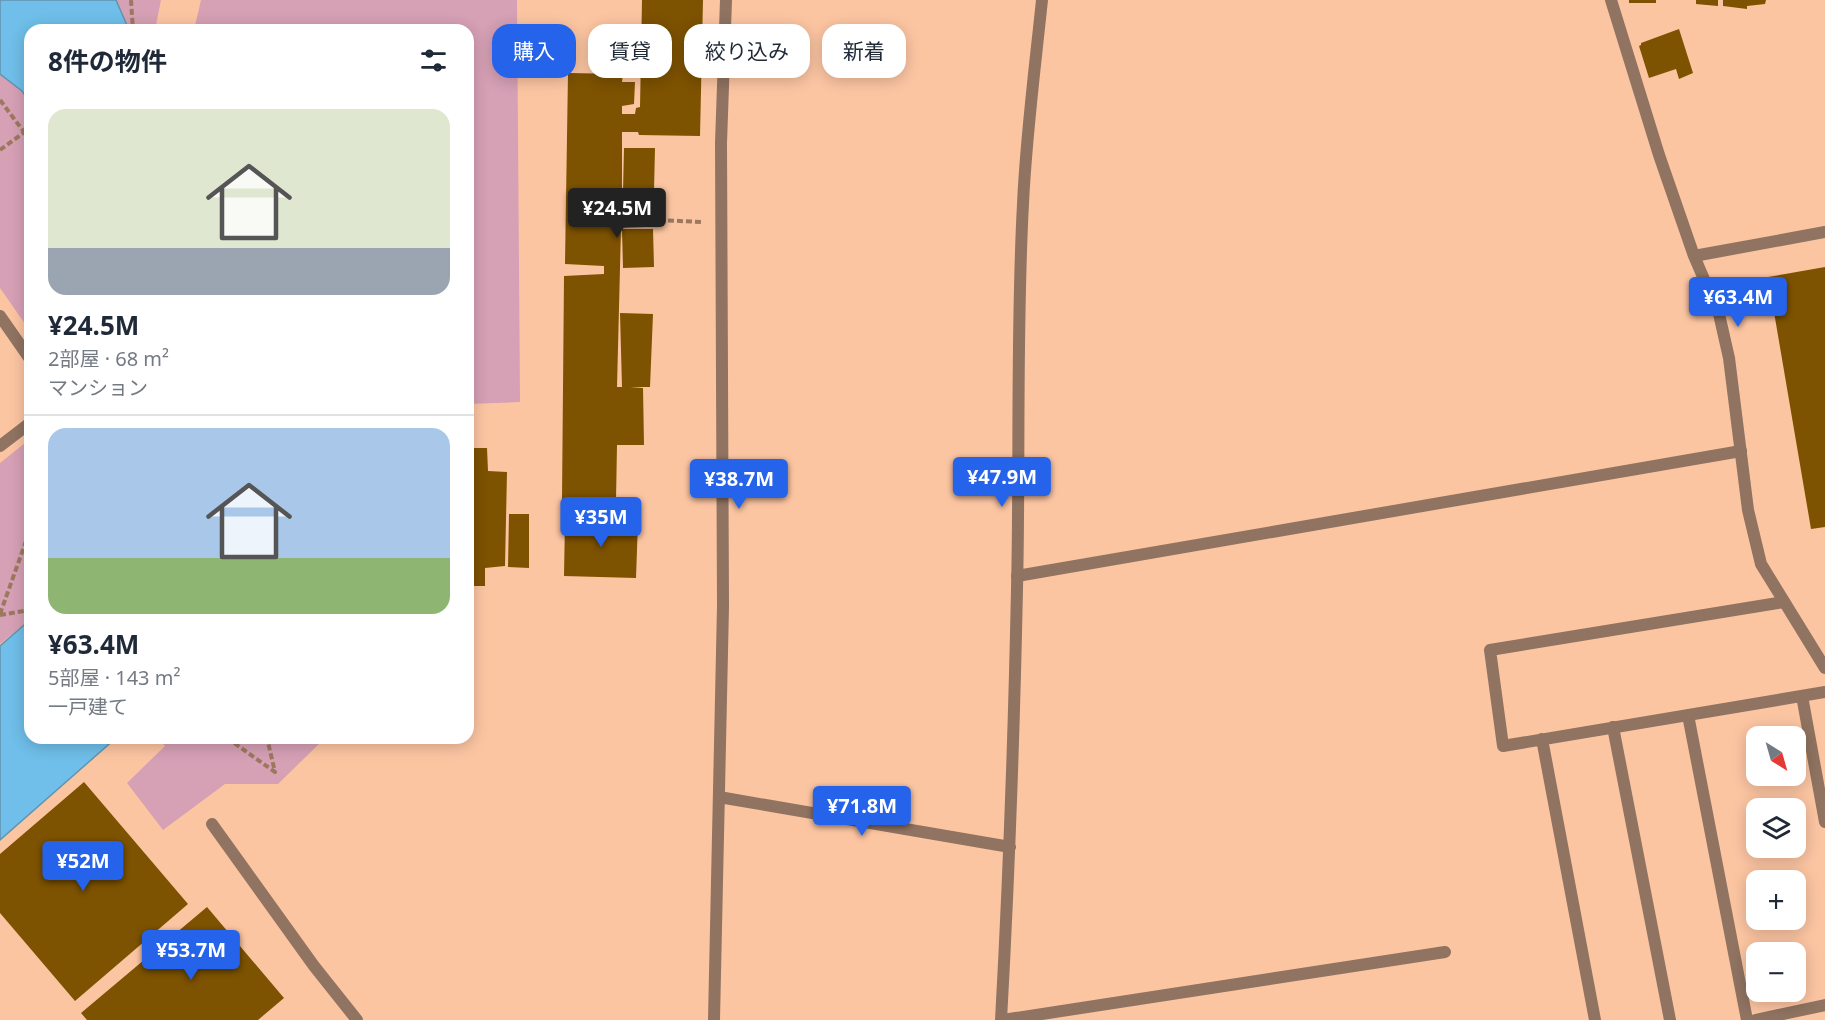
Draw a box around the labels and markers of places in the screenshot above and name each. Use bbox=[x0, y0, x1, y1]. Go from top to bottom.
pin: ¥24.5M bbox=[568, 188, 666, 239]
pin: ¥63.4M bbox=[1689, 277, 1787, 328]
pin: ¥47.9M bbox=[953, 457, 1051, 508]
pin: ¥38.7M bbox=[690, 459, 788, 510]
pin: ¥35M bbox=[565, 497, 637, 548]
pin: ¥71.8M bbox=[813, 786, 911, 837]
pin: ¥52M bbox=[47, 841, 119, 892]
pin: ¥53.7M bbox=[142, 930, 240, 981]

